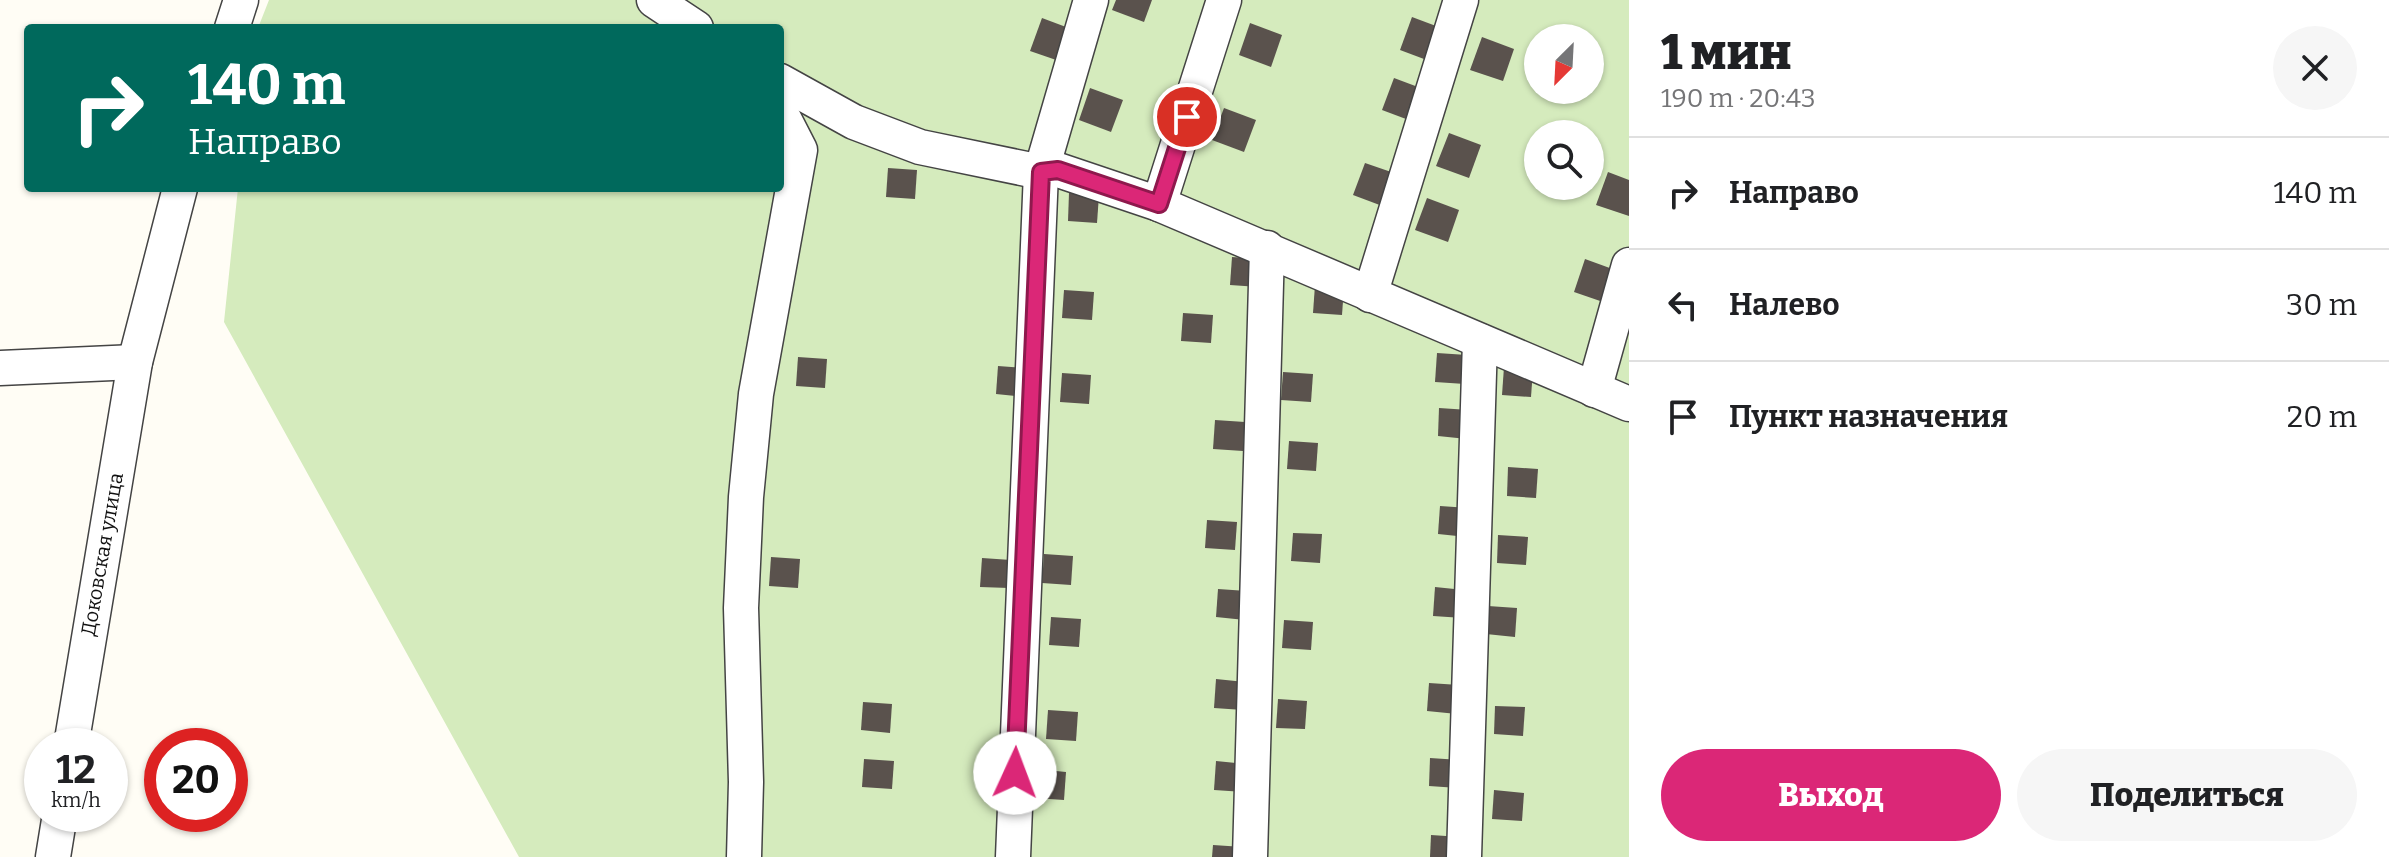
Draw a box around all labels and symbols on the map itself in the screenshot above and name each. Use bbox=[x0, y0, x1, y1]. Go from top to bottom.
north arrow bbox=[1524, 24, 1604, 104]
pin bbox=[1153, 83, 1221, 151]
street label: Доковская улица bbox=[76, 471, 128, 637]
speed limit sign: 20 bbox=[144, 728, 248, 832]
position arrow bbox=[973, 731, 1057, 815]

